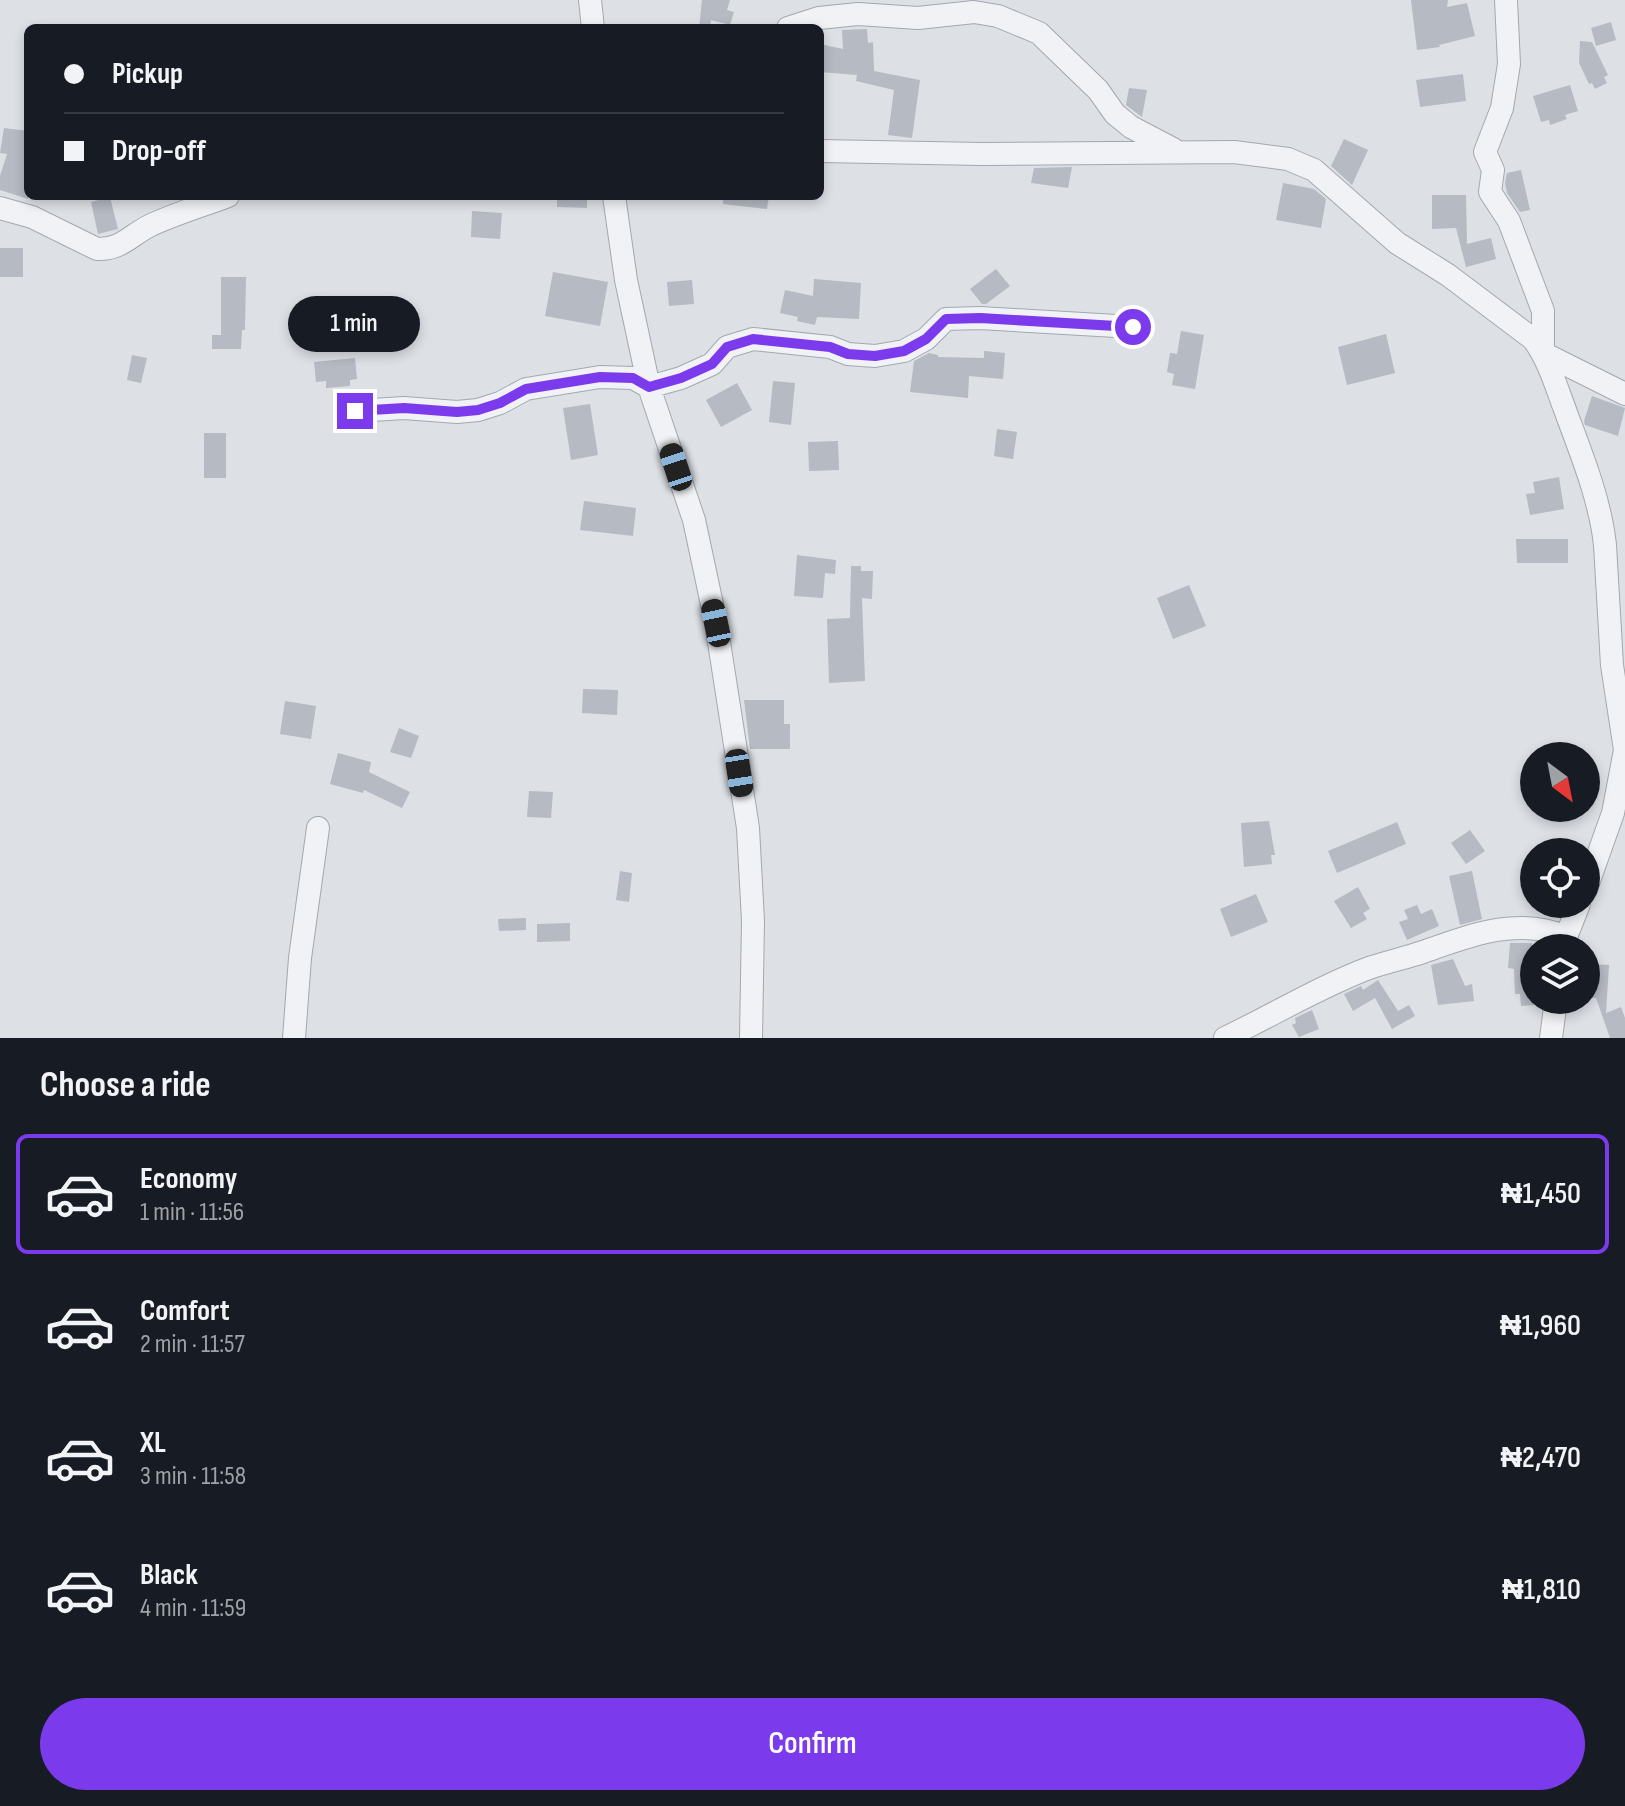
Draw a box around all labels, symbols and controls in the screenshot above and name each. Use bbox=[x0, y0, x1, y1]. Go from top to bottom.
text: Pickup bbox=[112, 56, 183, 92]
text: Drop-off bbox=[112, 133, 206, 169]
callout: 1 min bbox=[289, 295, 421, 351]
text: 1 min bbox=[330, 308, 378, 339]
route start bbox=[1115, 309, 1151, 345]
route end bbox=[337, 393, 373, 429]
car bbox=[657, 440, 695, 494]
car bbox=[699, 597, 733, 649]
north arrow bbox=[1520, 742, 1600, 822]
map controls bbox=[1520, 742, 1600, 1014]
car bbox=[723, 747, 755, 799]
button: locate bbox=[1520, 838, 1600, 918]
button: layers bbox=[1520, 934, 1600, 1014]
text: Choose a ride bbox=[40, 1064, 211, 1107]
icon: car bbox=[44, 1158, 116, 1230]
text: Economy bbox=[140, 1161, 237, 1197]
text: ₦1,450 bbox=[1501, 1176, 1581, 1212]
text: 1 min · 11:56 bbox=[140, 1197, 244, 1228]
icon: car bbox=[44, 1290, 116, 1362]
text: Comfort bbox=[140, 1293, 230, 1329]
text: ₦1,960 bbox=[1500, 1308, 1581, 1344]
text: 2 min · 11:57 bbox=[140, 1329, 245, 1360]
icon: car bbox=[44, 1422, 116, 1494]
text: XL bbox=[140, 1425, 166, 1461]
text: ₦2,470 bbox=[1500, 1440, 1581, 1476]
text: 3 min · 11:58 bbox=[140, 1461, 246, 1492]
icon: car bbox=[44, 1554, 116, 1626]
text: Black bbox=[140, 1557, 198, 1593]
text: ₦1,810 bbox=[1502, 1572, 1581, 1608]
text: 4 min · 11:59 bbox=[140, 1593, 246, 1624]
button: Confirm bbox=[40, 1698, 1585, 1790]

